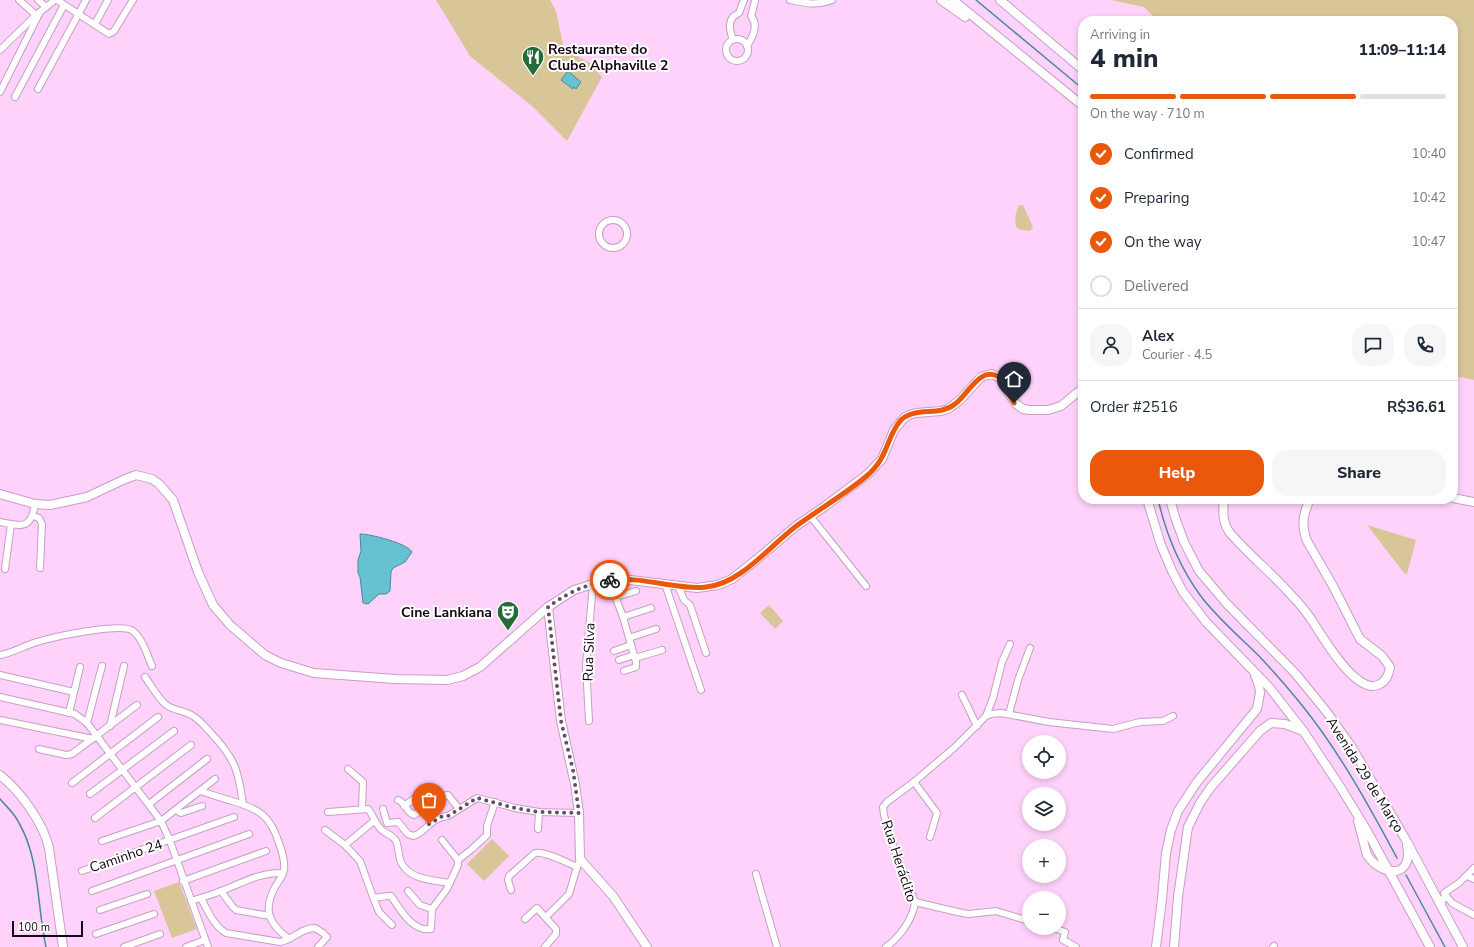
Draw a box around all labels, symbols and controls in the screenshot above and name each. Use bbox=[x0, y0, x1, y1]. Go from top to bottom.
text: Arriving in bbox=[1090, 26, 1150, 44]
place label: Restaurante do Clube Alphaville 2 bbox=[548, 40, 668, 75]
text: 11:09–11:14 bbox=[1359, 40, 1446, 60]
text: 4 min bbox=[1090, 41, 1158, 76]
restaurant icon: Restaurante do Clube Alphaville 2 bbox=[520, 44, 546, 77]
text: On the way · 710 m bbox=[1090, 105, 1205, 123]
icon: check bbox=[1090, 143, 1112, 165]
text: Confirmed bbox=[1124, 144, 1194, 164]
text: 10:40 bbox=[1412, 145, 1446, 163]
icon: check bbox=[1090, 187, 1112, 209]
text: Preparing bbox=[1124, 188, 1189, 208]
text: 10:42 bbox=[1412, 189, 1446, 207]
icon: check bbox=[1090, 231, 1112, 253]
text: On the way bbox=[1124, 232, 1202, 252]
text: 10:47 bbox=[1412, 233, 1446, 251]
text: Delivered bbox=[1124, 276, 1189, 296]
button: person bbox=[1090, 324, 1132, 366]
button: chat bbox=[1352, 324, 1394, 366]
button: phone bbox=[1404, 324, 1446, 366]
text: Alex bbox=[1142, 326, 1174, 346]
text: Courier · 4.5 bbox=[1142, 346, 1212, 364]
pin bbox=[997, 362, 1031, 403]
icon: home bbox=[1003, 368, 1025, 390]
text: Order #2516 bbox=[1090, 397, 1178, 417]
text: R$36.61 bbox=[1387, 397, 1446, 417]
button: Help bbox=[1090, 450, 1264, 496]
button: Share bbox=[1272, 450, 1446, 496]
courier bbox=[590, 560, 630, 600]
icon: bike bbox=[599, 569, 621, 591]
theatre icon: Cine Lankiana bbox=[495, 599, 521, 632]
place label: Cine Lankiana bbox=[401, 603, 492, 622]
street label: Rua Silva bbox=[578, 622, 600, 682]
street label: Avenida 29 de Março bbox=[1322, 714, 1408, 837]
map controls bbox=[1022, 735, 1066, 935]
button: locate bbox=[1022, 735, 1066, 779]
pin bbox=[412, 783, 446, 824]
button: layers bbox=[1022, 787, 1066, 831]
icon: bag bbox=[418, 789, 440, 811]
street label: Rua Heráclito bbox=[877, 818, 921, 905]
street label: Caminho 24 bbox=[87, 835, 165, 877]
button: + bbox=[1022, 839, 1066, 883]
button: − bbox=[1022, 891, 1066, 935]
scale bar bbox=[12, 919, 83, 938]
text: 100 m bbox=[18, 920, 50, 935]

